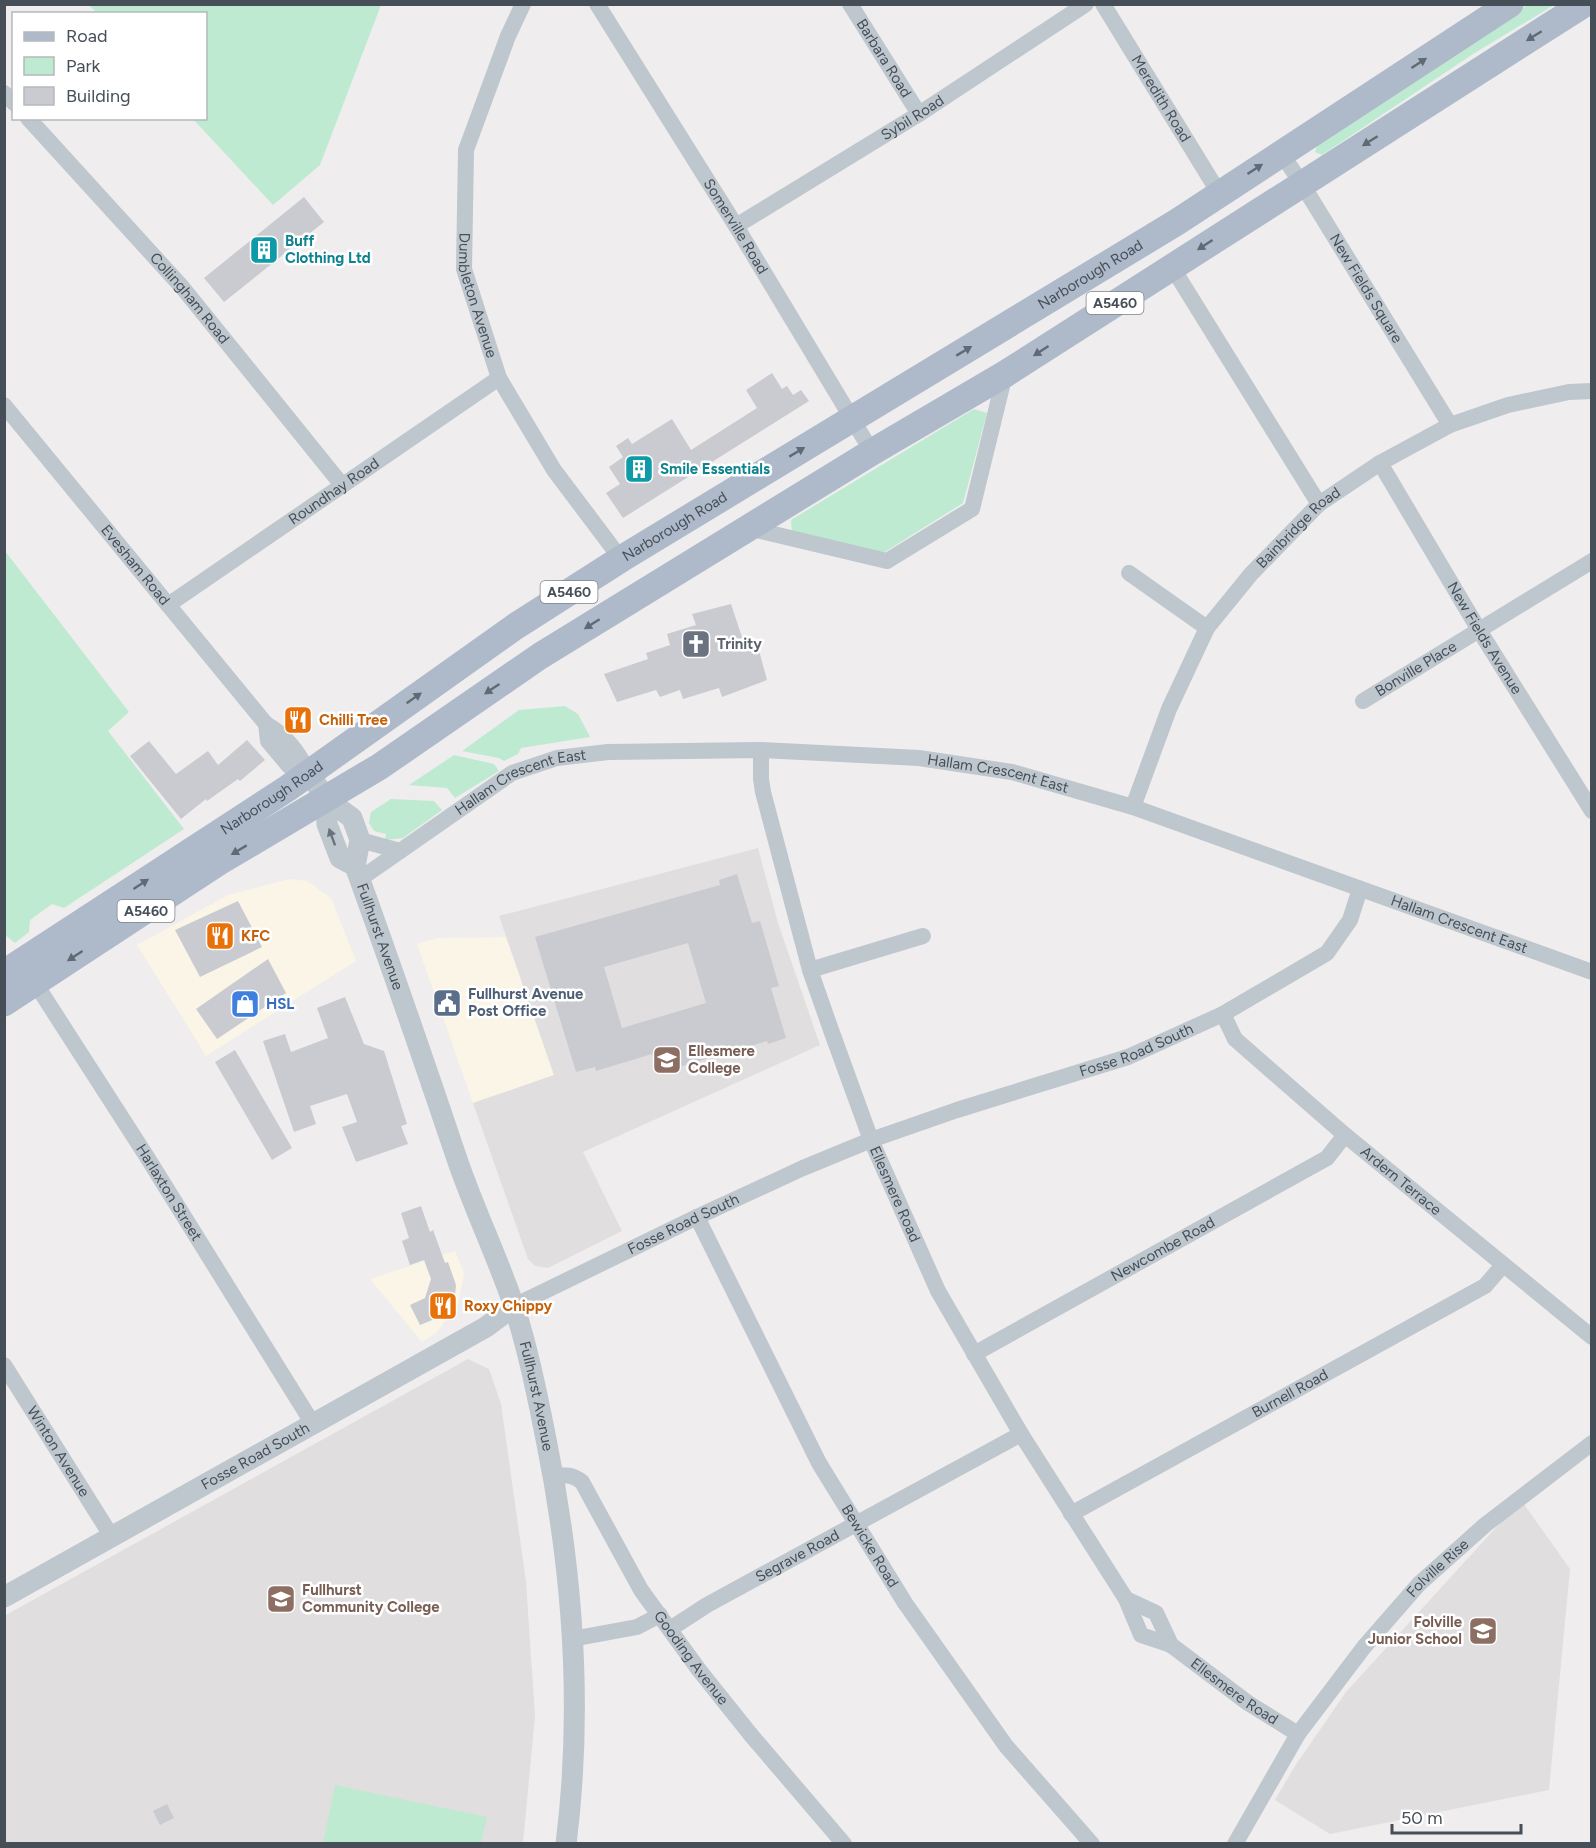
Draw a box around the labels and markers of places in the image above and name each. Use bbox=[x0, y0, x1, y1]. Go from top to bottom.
place label: Buff Clothing Ltd bbox=[285, 232, 371, 267]
building icon: Buff Clothing Ltd bbox=[248, 234, 280, 266]
building icon: Smile Essentials bbox=[623, 453, 655, 485]
place label: Smile Essentials bbox=[660, 460, 770, 478]
church icon: Trinity bbox=[680, 628, 712, 660]
place label: Trinity bbox=[717, 635, 762, 653]
restaurant icon: Chilli Tree bbox=[282, 704, 314, 736]
place label: Chilli Tree bbox=[319, 711, 388, 729]
restaurant icon: KFC bbox=[204, 920, 236, 952]
place label: KFC bbox=[241, 927, 270, 945]
place label: Fullhurst Avenue Post Office bbox=[468, 985, 584, 1020]
public building icon: Fullhurst Avenue Post Office bbox=[431, 987, 463, 1019]
shop icon: HSL bbox=[229, 988, 261, 1020]
place label: HSL bbox=[266, 995, 294, 1013]
place label: Ellesmere College bbox=[688, 1042, 756, 1077]
school or university icon: Ellesmere College bbox=[651, 1044, 683, 1076]
restaurant icon: Roxy Chippy bbox=[427, 1290, 459, 1322]
place label: Roxy Chippy bbox=[464, 1297, 552, 1315]
place label: Fullhurst Community College bbox=[302, 1581, 440, 1616]
school or university icon: Fullhurst Community College bbox=[265, 1583, 297, 1615]
place label: Folville Junior School bbox=[1368, 1613, 1463, 1648]
school or university icon: Folville Junior School bbox=[1467, 1615, 1499, 1647]

